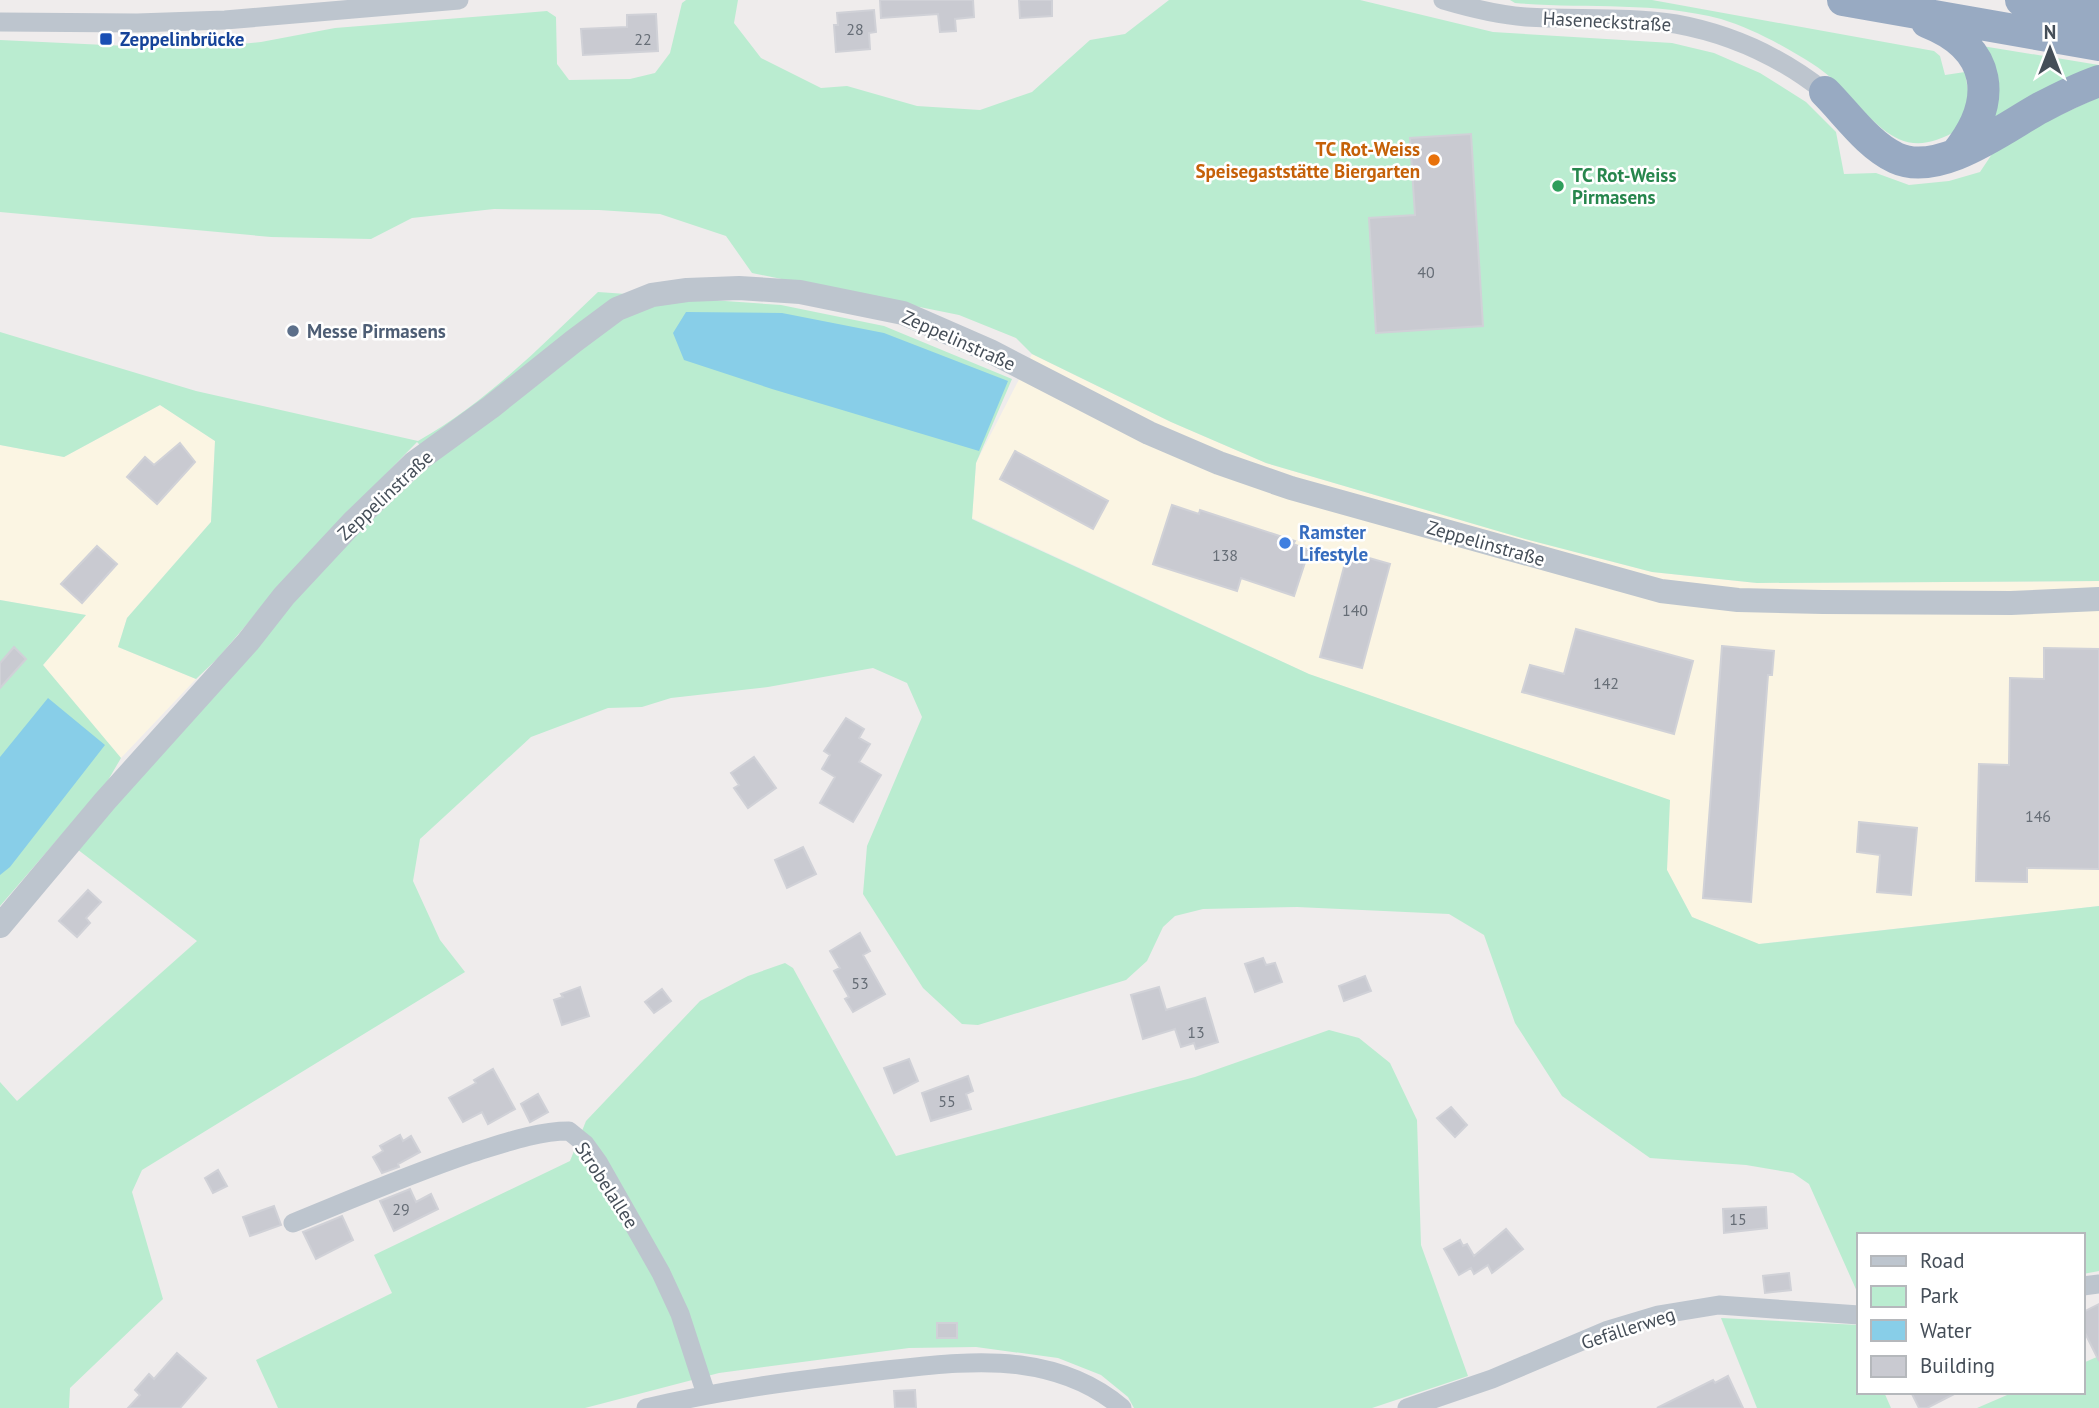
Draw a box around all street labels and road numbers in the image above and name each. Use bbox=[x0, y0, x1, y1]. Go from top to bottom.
street label: Haseneckstraße bbox=[1542, 6, 1672, 36]
street label: Zeppelinstraße bbox=[899, 304, 1019, 376]
street label: Zeppelinstraße bbox=[332, 445, 438, 545]
street label: Zeppelinstraße bbox=[1424, 515, 1548, 571]
street label: Strobelallee bbox=[570, 1137, 644, 1233]
street label: Gefällerweg bbox=[1578, 1302, 1678, 1354]

